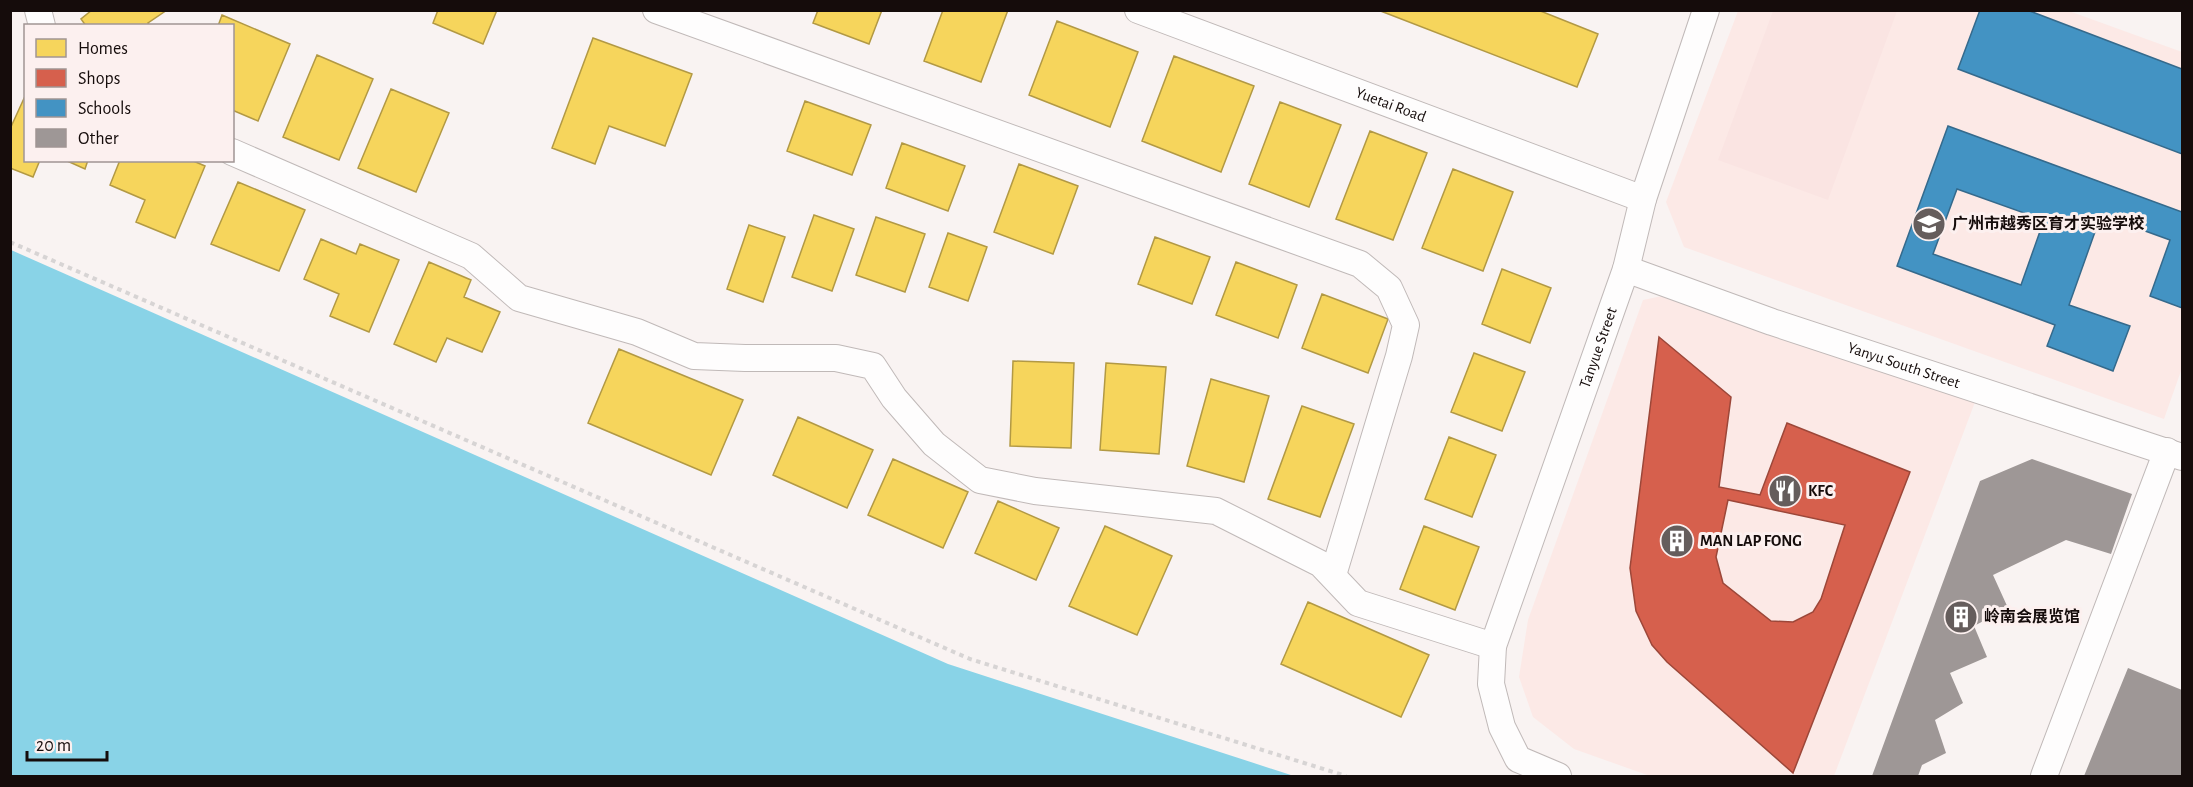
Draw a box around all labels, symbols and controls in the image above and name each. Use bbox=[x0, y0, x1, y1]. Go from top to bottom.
legend bbox=[24, 24, 234, 162]
text: Homes bbox=[78, 40, 128, 58]
text: Shops bbox=[78, 70, 120, 88]
street label: Yuetai Road bbox=[1353, 84, 1428, 125]
text: Schools bbox=[78, 100, 131, 118]
text: Other bbox=[78, 130, 119, 148]
school or university icon: 广州市越秀区育才实验学校 bbox=[1911, 206, 1947, 242]
place label: 广州市越秀区育才实验学校 bbox=[1952, 214, 2145, 232]
street label: Tanyue Street bbox=[1577, 305, 1620, 390]
street label: Yanyu South Street bbox=[1845, 339, 1962, 391]
restaurant icon: KFC bbox=[1767, 473, 1803, 509]
place label: KFC bbox=[1808, 483, 1834, 499]
building icon: MAN LAP FONG bbox=[1659, 523, 1695, 559]
place label: MAN LAP FONG bbox=[1700, 533, 1802, 549]
building icon: 岭南会展览馆 bbox=[1943, 599, 1979, 635]
place label: 岭南会展览馆 bbox=[1984, 607, 2080, 625]
scale bar bbox=[27, 724, 106, 762]
text: 20 m bbox=[36, 737, 71, 755]

